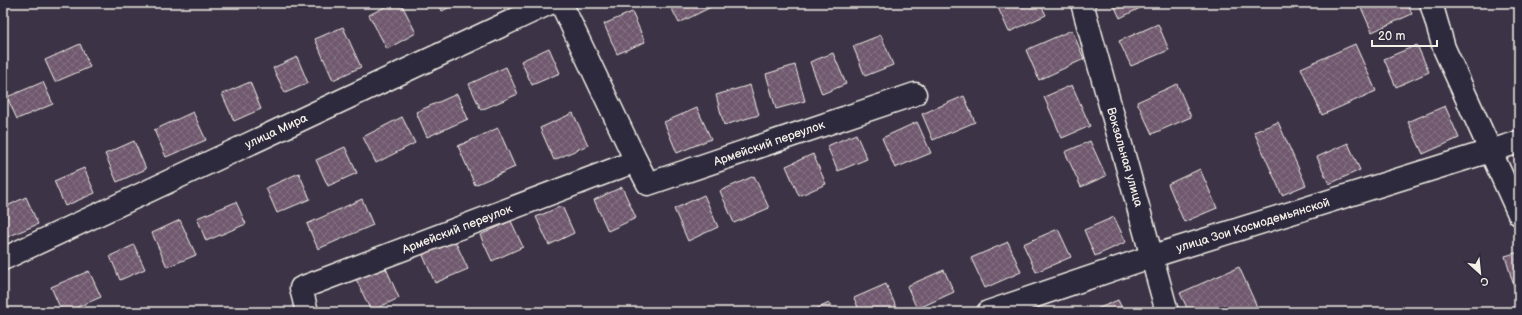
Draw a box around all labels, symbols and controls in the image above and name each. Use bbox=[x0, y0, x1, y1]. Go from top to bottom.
scale bar bbox=[1372, 22, 1437, 48]
text: 20 m bbox=[1378, 29, 1405, 44]
street label: Вокзальная улица bbox=[1103, 106, 1146, 209]
street label: улица Мира bbox=[243, 110, 310, 152]
street label: Армейский переулок bbox=[711, 117, 827, 170]
street label: улица Зои Космодемьянской bbox=[1175, 195, 1332, 256]
street label: Армейский переулок bbox=[399, 201, 515, 258]
north arrow bbox=[1460, 253, 1500, 293]
text: С bbox=[1478, 274, 1491, 289]

